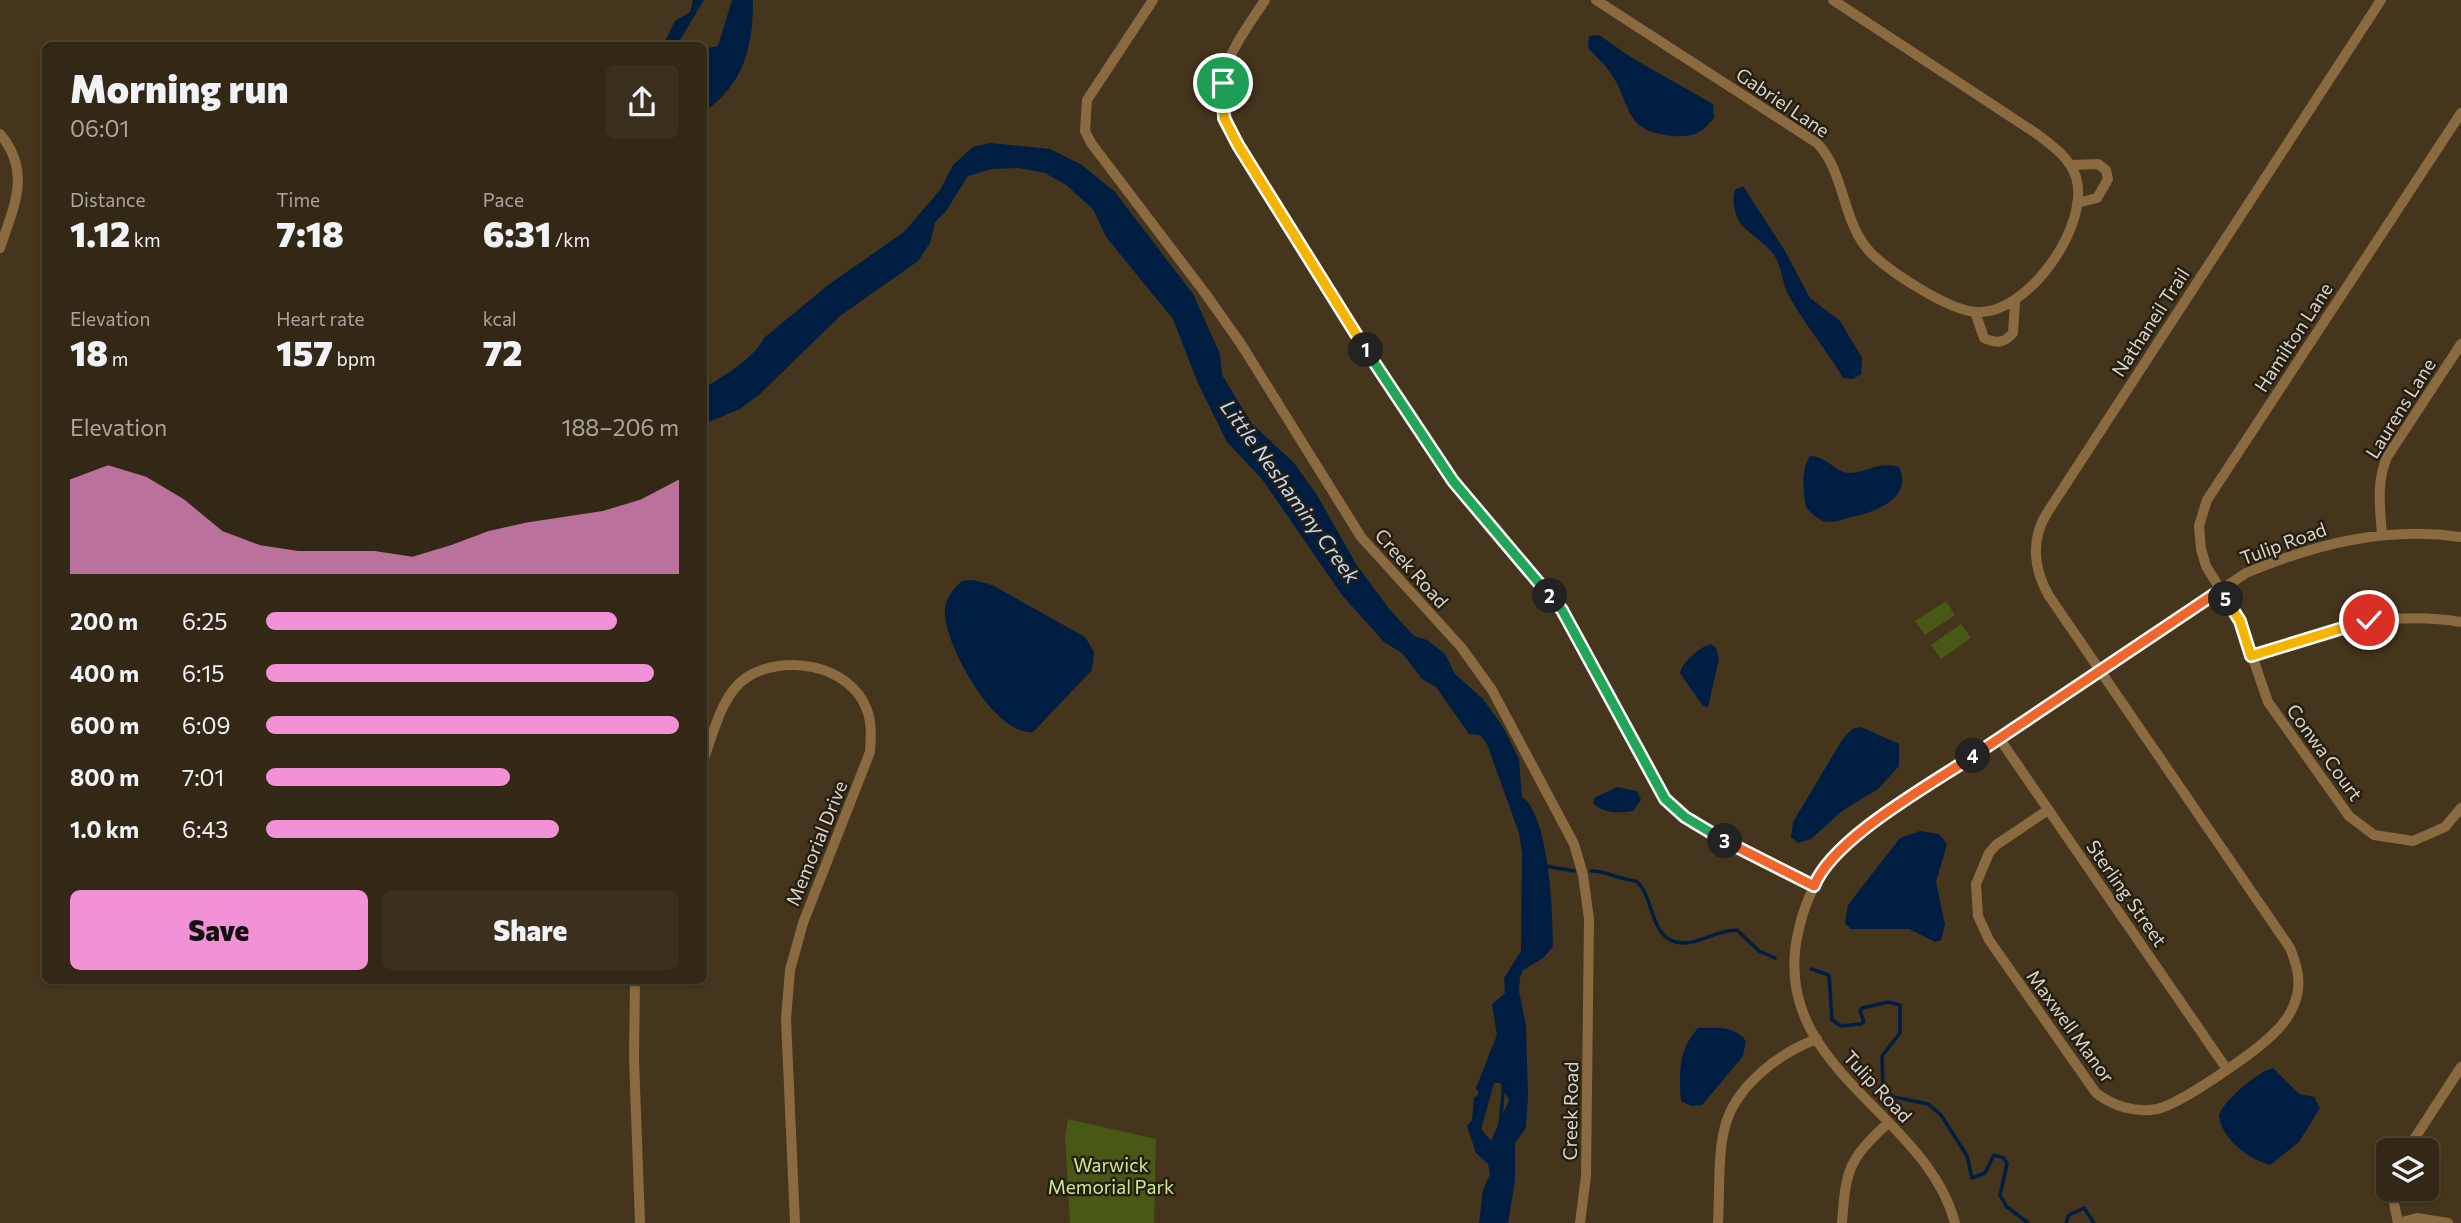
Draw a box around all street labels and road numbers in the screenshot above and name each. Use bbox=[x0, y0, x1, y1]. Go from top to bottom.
street label: Gabriel Lane bbox=[1732, 62, 1834, 142]
street label: Nathaneil Trail bbox=[2106, 263, 2194, 381]
street label: Hamilton Lane bbox=[2249, 278, 2337, 396]
street label: Laurens Lane bbox=[2360, 354, 2440, 462]
street label: Tulip Road bbox=[2237, 517, 2329, 569]
street label: Creek Road bbox=[1370, 524, 1454, 612]
street label: Conwa Court bbox=[2282, 699, 2368, 805]
street label: Memorial Drive bbox=[780, 777, 852, 909]
street label: Sterling Street bbox=[2082, 835, 2172, 951]
street label: Maxwell Manor bbox=[2022, 965, 2120, 1087]
street label: Tulip Road bbox=[1839, 1045, 1917, 1127]
street label: Creek Road bbox=[1558, 1061, 1582, 1161]

